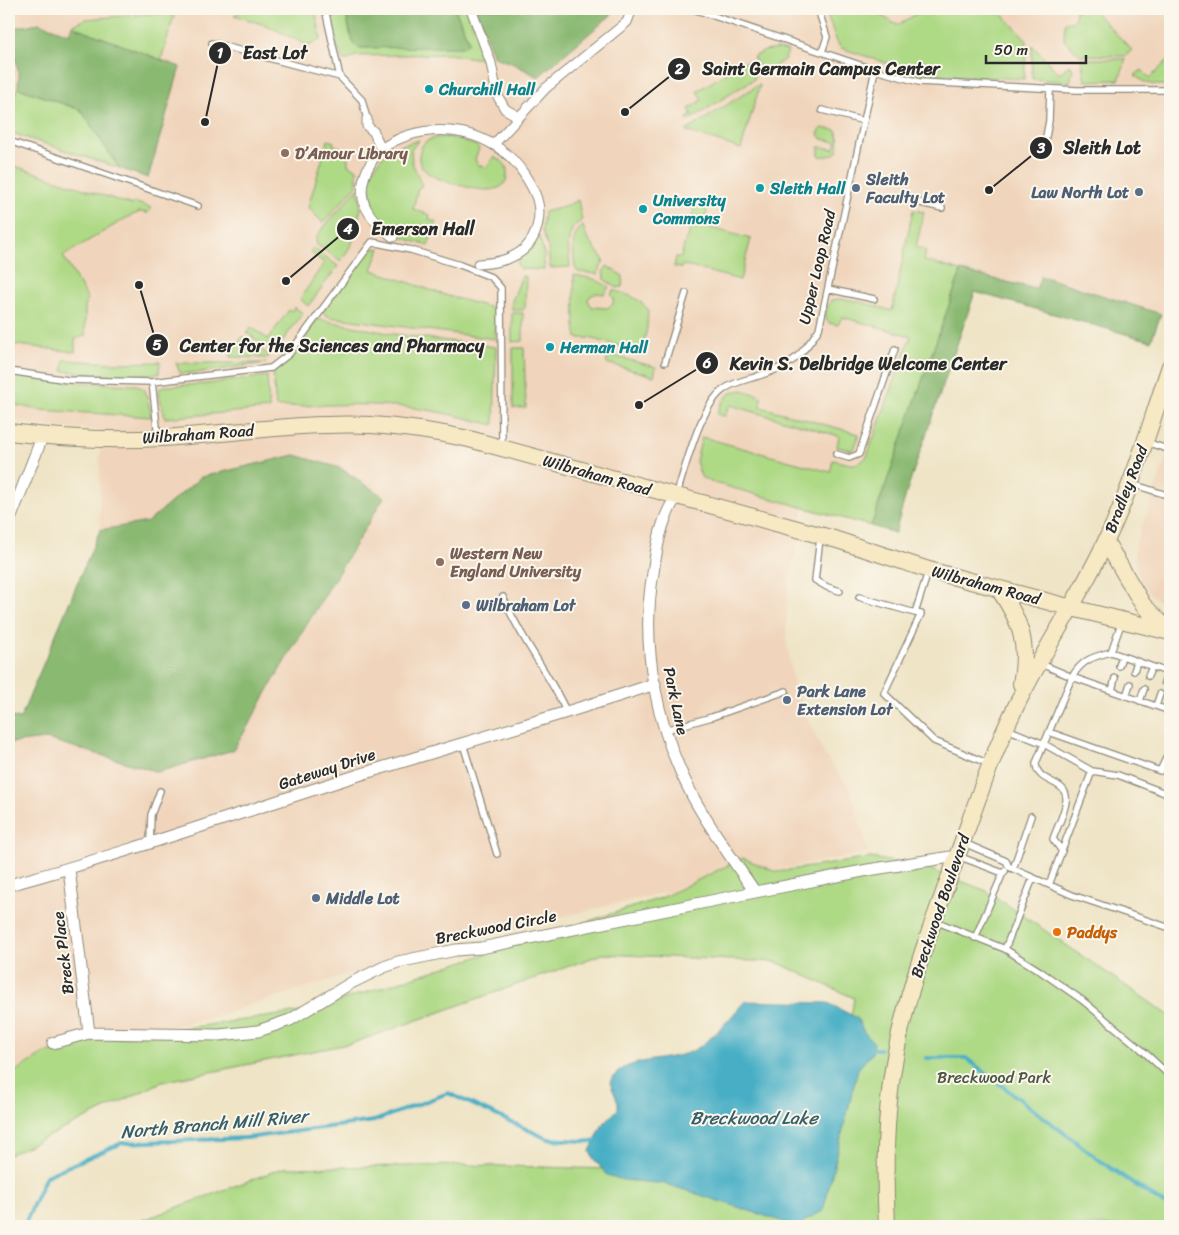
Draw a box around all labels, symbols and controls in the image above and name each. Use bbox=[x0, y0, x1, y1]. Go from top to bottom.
scale bar bbox=[986, 32, 1086, 64]
callout: East Lot bbox=[208, 36, 318, 69]
text: East Lot bbox=[243, 37, 309, 69]
text: 50 m bbox=[994, 37, 1029, 63]
text: 1 bbox=[217, 40, 224, 66]
callout: Saint Germain Campus Center bbox=[667, 52, 949, 85]
text: Saint Germain Campus Center bbox=[701, 53, 941, 85]
text: 2 bbox=[674, 56, 684, 82]
place label: Churchill Hall bbox=[438, 75, 536, 104]
marker: Churchill Hall bbox=[423, 83, 435, 95]
callout: Sleith Lot bbox=[1029, 131, 1151, 164]
text: Sleith Lot bbox=[1062, 132, 1141, 164]
text: 3 bbox=[1036, 135, 1046, 161]
place label: D’Amour Library bbox=[295, 139, 409, 168]
marker: D’Amour Library bbox=[279, 147, 291, 159]
place label: Sleith Faculty Lot bbox=[865, 165, 945, 212]
place label: Sleith Hall bbox=[769, 174, 847, 203]
place label: Law North Lot bbox=[1031, 178, 1129, 207]
marker: Sleith Hall bbox=[754, 182, 766, 194]
marker: Sleith Faculty Lot bbox=[850, 182, 862, 194]
place label: University Commons bbox=[652, 186, 727, 233]
marker: Law North Lot bbox=[1133, 186, 1145, 198]
marker: University Commons bbox=[637, 203, 649, 215]
street label: Upper Loop Road bbox=[790, 205, 845, 327]
callout: Emerson Hall bbox=[336, 213, 484, 246]
text: Emerson Hall bbox=[371, 213, 476, 245]
text: 4 bbox=[342, 216, 353, 242]
callout: Center for the Sciences and Pharmacy bbox=[145, 329, 495, 362]
text: Center for the Sciences and Pharmacy bbox=[179, 330, 485, 362]
text: 5 bbox=[152, 332, 162, 358]
place label: Herman Hall bbox=[559, 333, 649, 362]
marker: Herman Hall bbox=[544, 341, 556, 353]
callout: Kevin S. Delbridge Welcome Center bbox=[695, 347, 1016, 380]
text: Kevin S. Delbridge Welcome Center bbox=[729, 348, 1008, 380]
text: 6 bbox=[702, 350, 712, 376]
street label: Wilbraham Road bbox=[141, 416, 256, 452]
street label: Bradley Road bbox=[1096, 439, 1157, 537]
street label: Wilbraham Road bbox=[539, 446, 656, 505]
place label: Western New England University bbox=[450, 539, 582, 586]
marker: Western New England University bbox=[434, 556, 446, 568]
street label: Wilbraham Road bbox=[928, 557, 1045, 614]
place label: Wilbraham Lot bbox=[476, 591, 577, 620]
marker: Wilbraham Lot bbox=[460, 599, 472, 611]
street label: Park Lane bbox=[655, 664, 697, 738]
place label: Park Lane Extension Lot bbox=[797, 677, 894, 724]
marker: Park Lane Extension Lot bbox=[781, 694, 793, 706]
street label: Gateway Drive bbox=[275, 740, 379, 798]
street label: Breckwood Boulevard bbox=[902, 829, 979, 982]
place label: Middle Lot bbox=[325, 884, 400, 913]
marker: Middle Lot bbox=[310, 892, 322, 904]
street label: Breckwood Circle bbox=[433, 901, 559, 953]
street label: Breck Place bbox=[44, 910, 82, 996]
place label: Paddys bbox=[1067, 918, 1118, 947]
marker: Paddys bbox=[1051, 926, 1063, 938]
park label: Breckwood Park bbox=[937, 1063, 1051, 1092]
water label: North Branch Mill River bbox=[119, 1100, 312, 1148]
water label: Breckwood Lake bbox=[690, 1102, 819, 1134]

